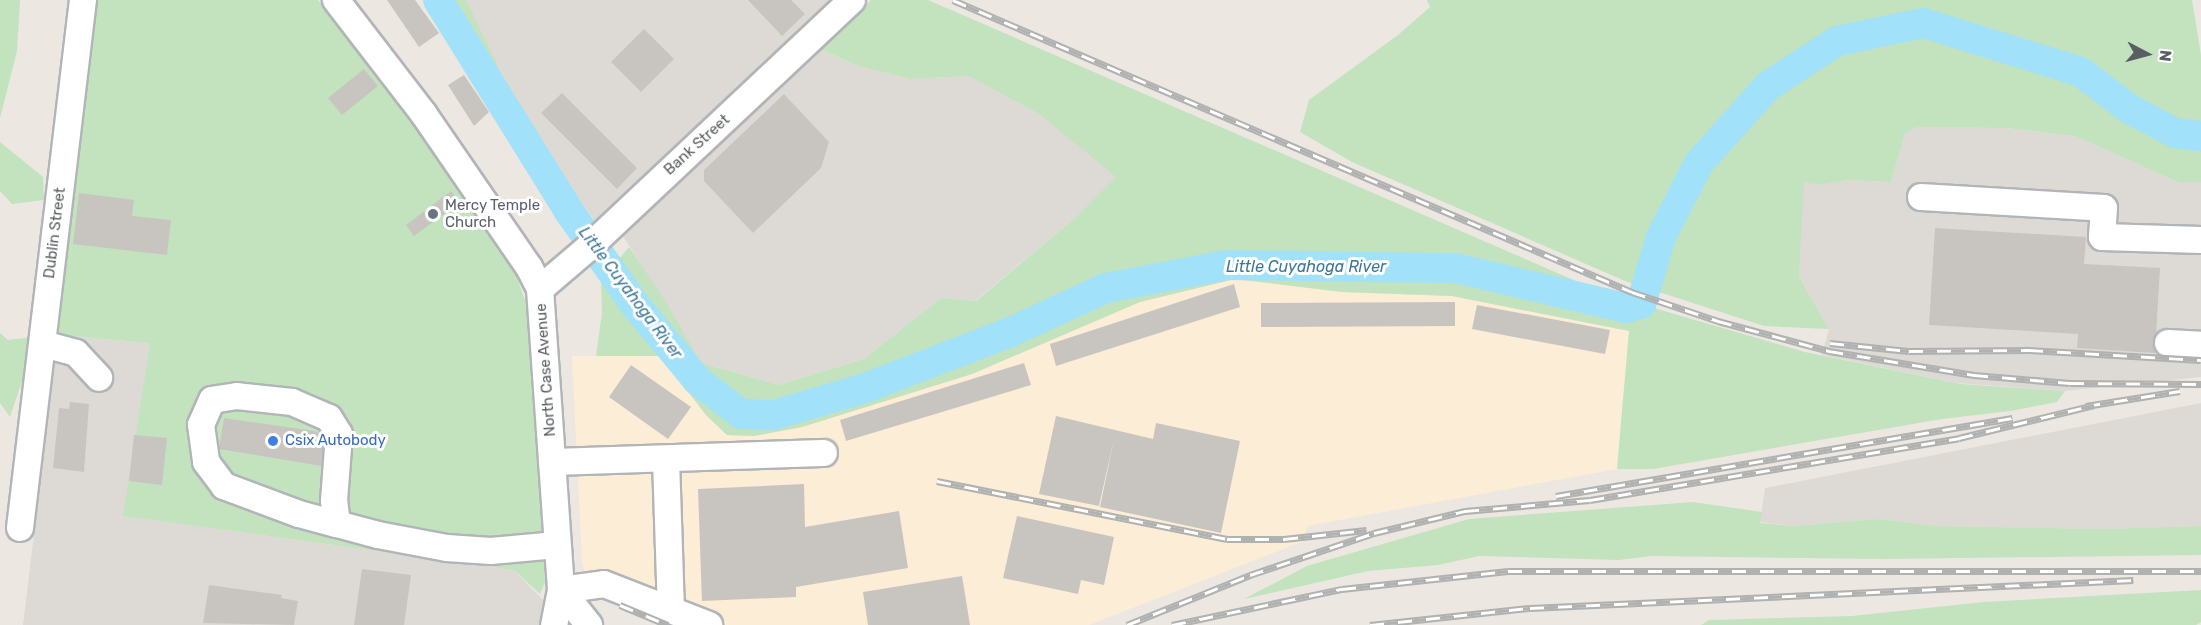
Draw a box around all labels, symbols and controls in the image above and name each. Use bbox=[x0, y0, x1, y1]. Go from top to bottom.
north arrow bbox=[2117, 24, 2177, 84]
text: N bbox=[2155, 49, 2175, 63]
street label: Bank Street bbox=[660, 111, 734, 179]
street label: Dublin Street bbox=[40, 186, 70, 280]
place label: Mercy Temple Church bbox=[445, 196, 541, 231]
marker: Mercy Temple Church bbox=[426, 207, 440, 221]
water label: Little Cuyahoga River bbox=[574, 223, 686, 363]
water label: Little Cuyahoga River bbox=[1226, 257, 1386, 277]
street label: North Case Avenue bbox=[532, 303, 560, 437]
place label: Csix Autobody bbox=[285, 432, 386, 450]
marker: Csix Autobody bbox=[266, 434, 280, 448]

